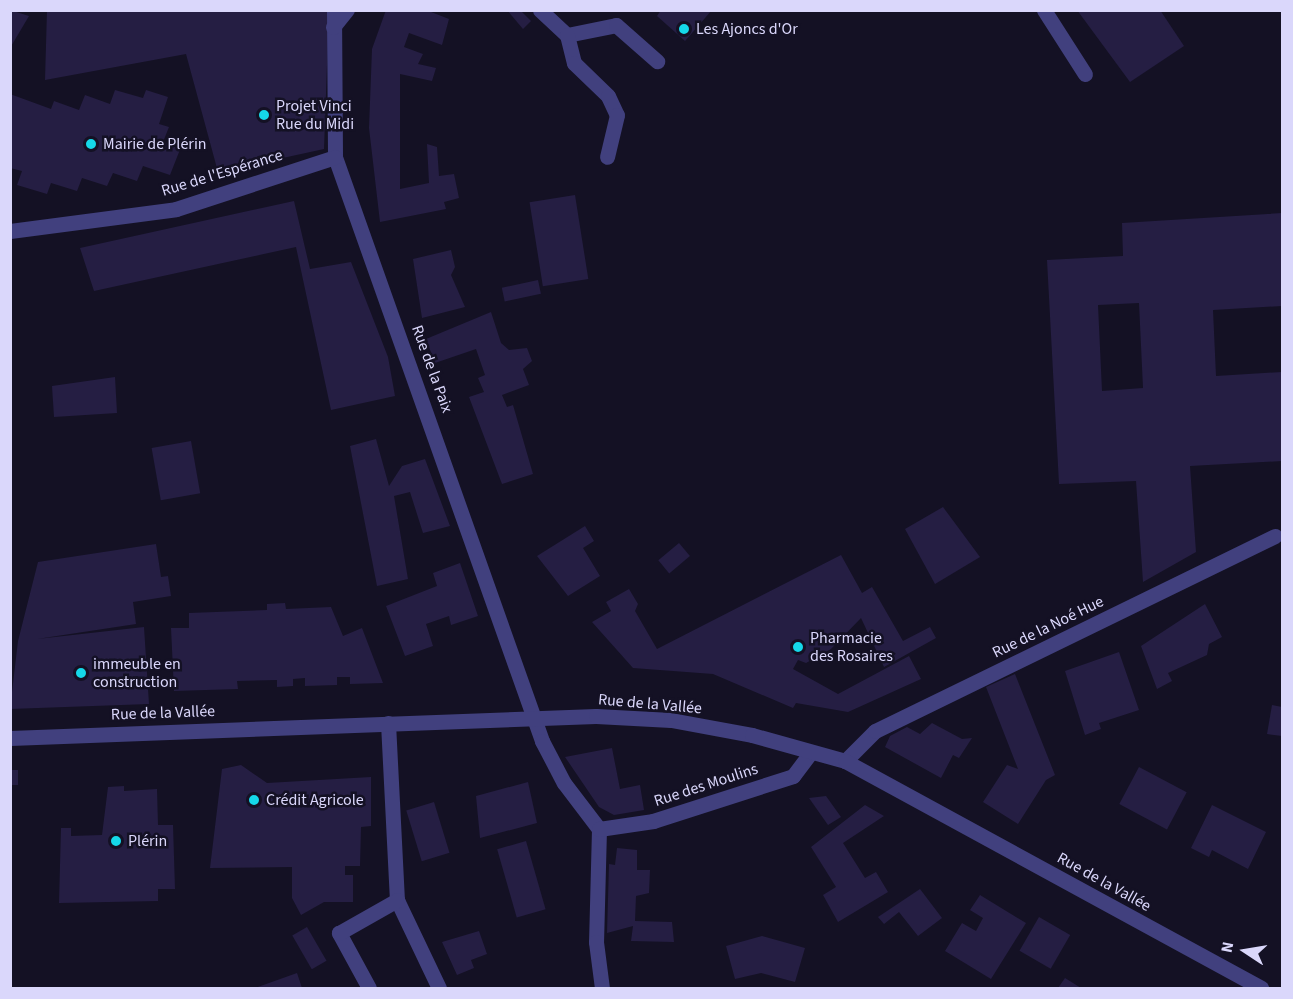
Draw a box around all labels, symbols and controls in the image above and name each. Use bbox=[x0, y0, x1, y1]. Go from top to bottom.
place label: Les Ajoncs d'Or bbox=[696, 19, 798, 39]
marker: Les Ajoncs d'Or bbox=[677, 22, 691, 36]
place label: Projet Vinci Rue du Midi bbox=[276, 96, 354, 134]
marker: Projet Vinci Rue du Midi bbox=[257, 108, 271, 122]
place label: Mairie de Plérin bbox=[103, 134, 207, 154]
marker: Mairie de Plérin bbox=[84, 137, 98, 151]
street label: Rue de l'Espérance bbox=[159, 145, 285, 201]
street label: Rue de la Paix bbox=[407, 323, 457, 415]
street label: Rue de la Noé Hue bbox=[989, 592, 1107, 662]
place label: Pharmacie des Rosaires bbox=[810, 628, 893, 666]
marker: Pharmacie des Rosaires bbox=[791, 640, 805, 654]
place label: immeuble en construction bbox=[93, 654, 181, 692]
marker: immeuble en construction bbox=[74, 666, 88, 680]
street label: Rue de la Vallée bbox=[597, 690, 703, 718]
street label: Rue de la Vallée bbox=[111, 702, 215, 724]
street label: Rue des Moulins bbox=[652, 759, 760, 811]
place label: Crédit Agricole bbox=[266, 790, 364, 810]
marker: Crédit Agricole bbox=[247, 793, 261, 807]
place label: Plérin bbox=[128, 831, 167, 851]
marker: Plérin bbox=[109, 834, 123, 848]
street label: Rue de la Vallée bbox=[1054, 848, 1154, 916]
north arrow bbox=[1215, 921, 1275, 981]
text: N bbox=[1216, 940, 1239, 955]

